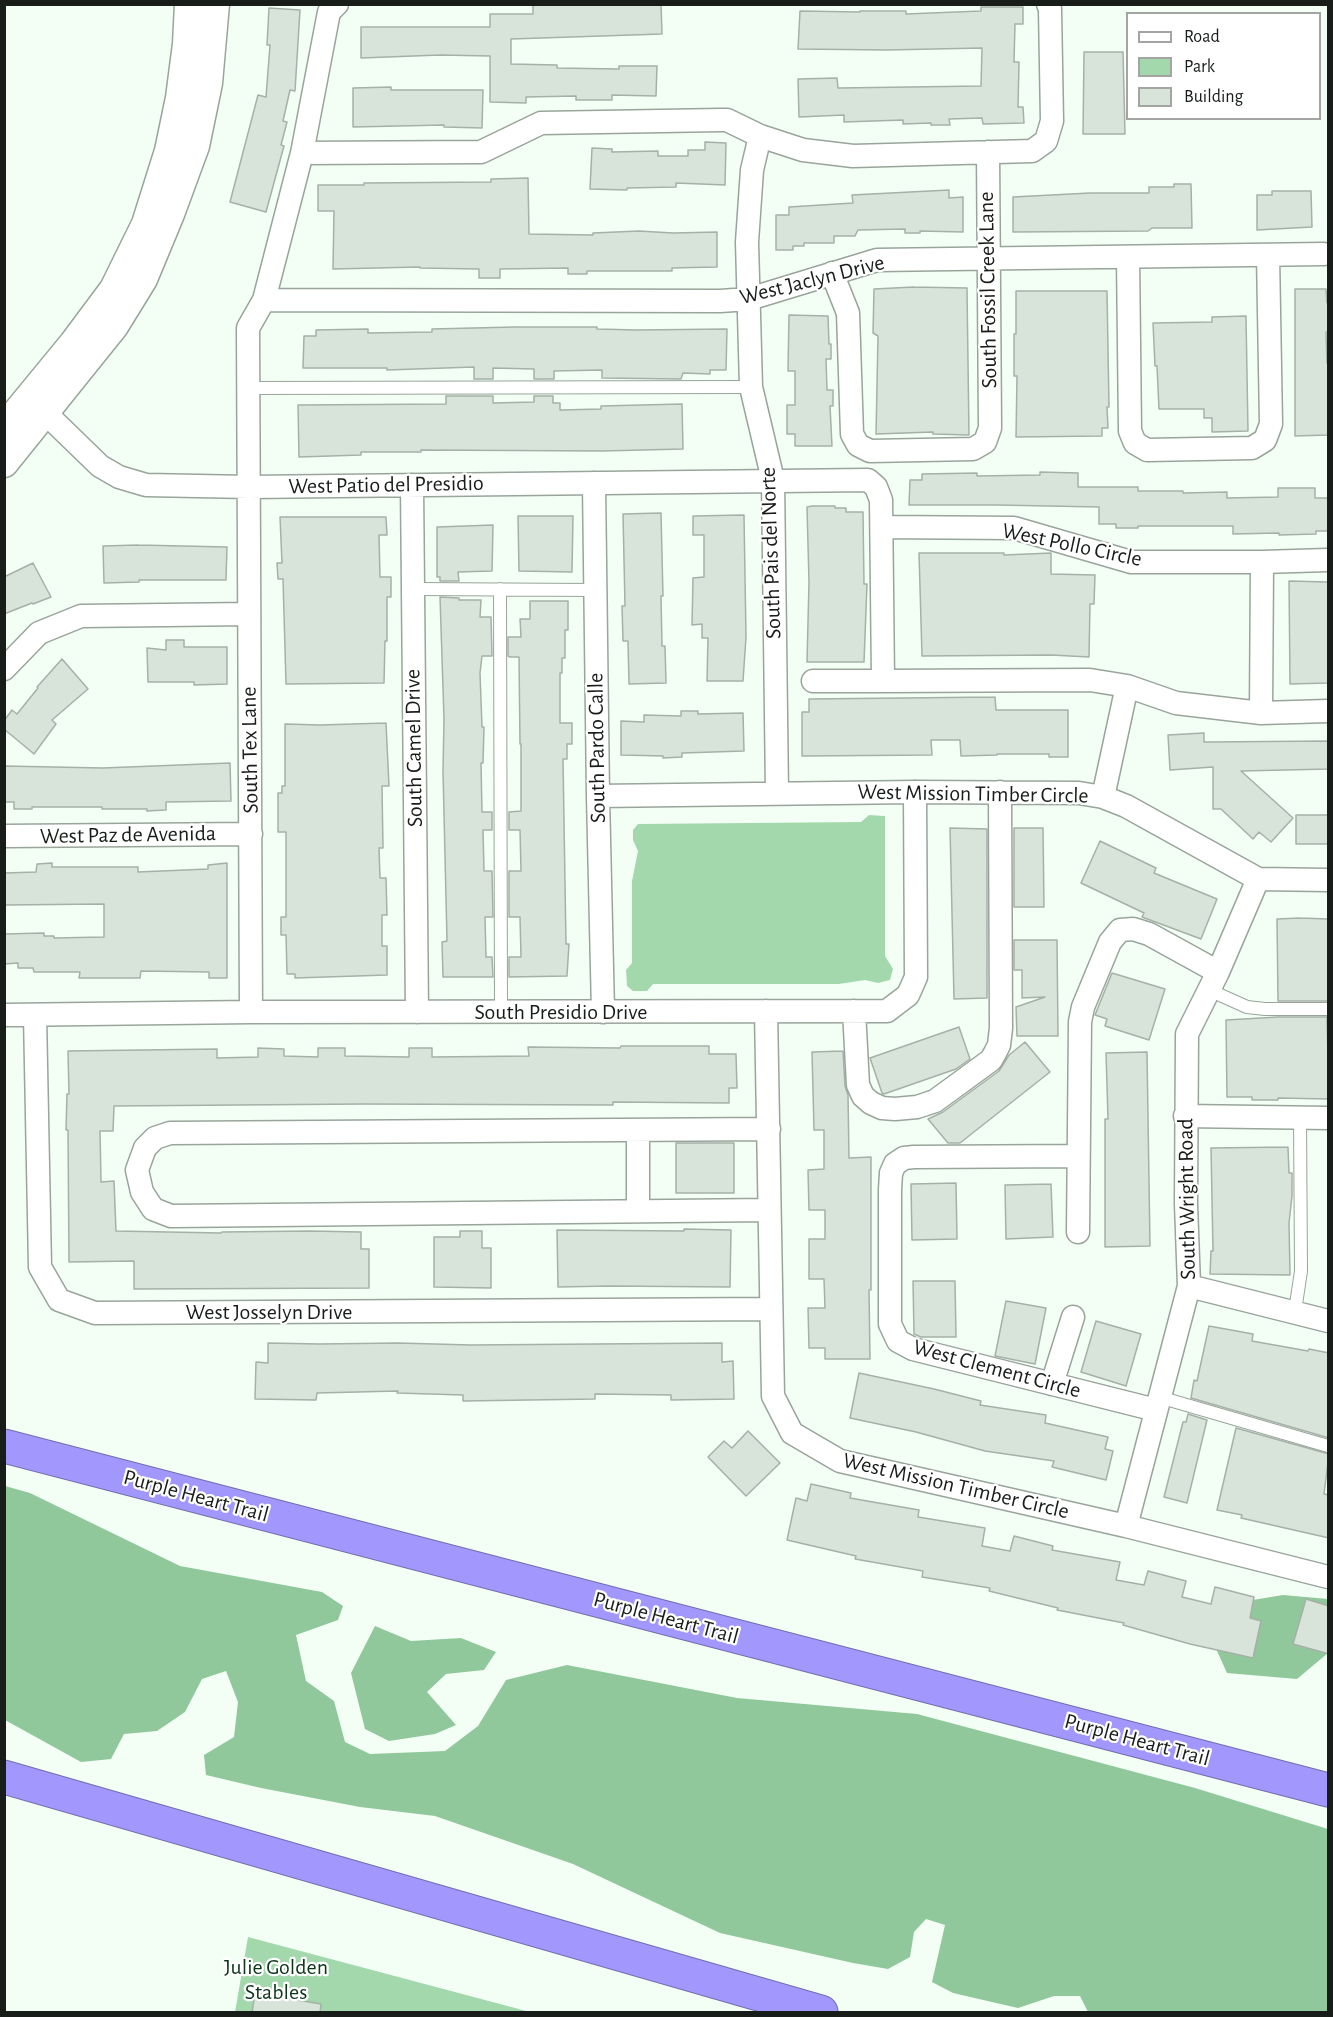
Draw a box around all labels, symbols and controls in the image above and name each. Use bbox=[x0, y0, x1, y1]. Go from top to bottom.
legend bbox=[1126, 12, 1321, 120]
text: Road bbox=[1184, 28, 1220, 46]
text: Park bbox=[1184, 58, 1215, 76]
text: Building bbox=[1184, 88, 1243, 106]
street label: South Fossil Creek Lane bbox=[973, 191, 1003, 389]
street label: West Jaclyn Drive bbox=[737, 249, 887, 311]
street label: South Pais del Norte bbox=[755, 467, 787, 639]
street label: West Patio del Presidio bbox=[288, 470, 484, 500]
street label: West Pollo Circle bbox=[1000, 517, 1144, 573]
street label: South Camel Drive bbox=[399, 669, 429, 827]
street label: South Pardo Calle bbox=[582, 673, 612, 823]
street label: South Tex Lane bbox=[236, 686, 264, 814]
street label: West Mission Timber Circle bbox=[857, 779, 1089, 809]
street label: West Paz de Avenida bbox=[40, 820, 216, 850]
street label: South Presidio Drive bbox=[475, 999, 647, 1025]
street label: South Wright Road bbox=[1172, 1118, 1202, 1280]
street label: West Josselyn Drive bbox=[186, 1299, 352, 1325]
street label: West Clement Circle bbox=[910, 1334, 1084, 1404]
street label: West Mission Timber Circle bbox=[840, 1447, 1072, 1525]
street label: Purple Heart Trail bbox=[120, 1464, 272, 1528]
street label: Purple Heart Trail bbox=[590, 1586, 742, 1650]
street label: Purple Heart Trail bbox=[1061, 1708, 1213, 1772]
park label: Julie Golden Stables bbox=[224, 1954, 328, 2006]

